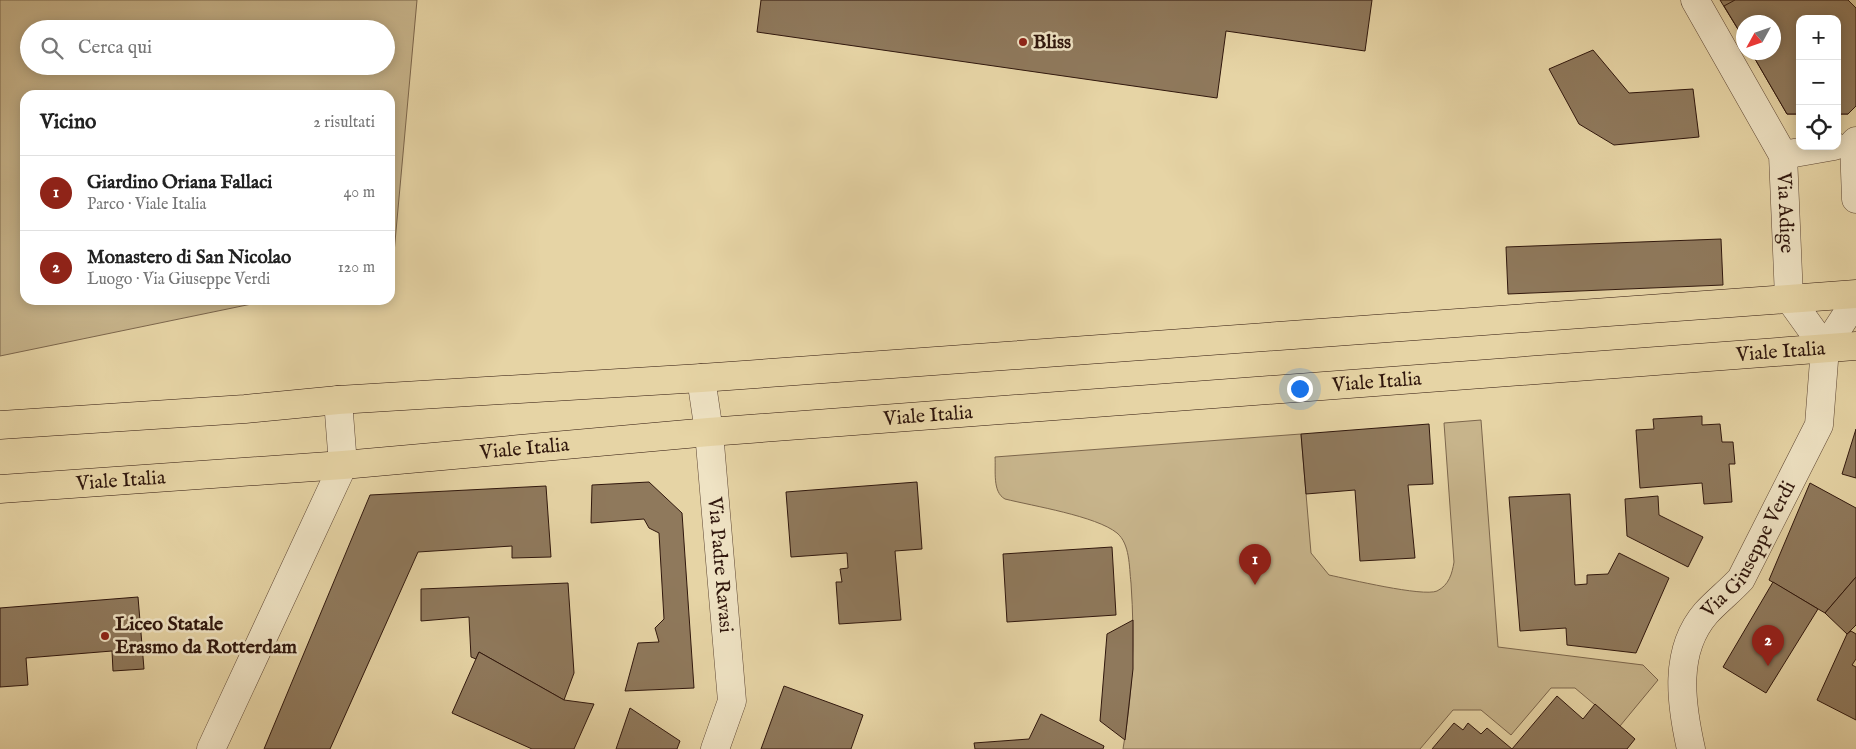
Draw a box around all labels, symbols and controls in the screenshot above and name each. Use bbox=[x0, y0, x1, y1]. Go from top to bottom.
north arrow bbox=[1736, 15, 1781, 60]
map controls bbox=[1796, 15, 1841, 150]
button: + bbox=[1796, 15, 1841, 60]
search box bbox=[20, 20, 395, 75]
place label: Bliss bbox=[1033, 30, 1071, 55]
icon: search bbox=[38, 34, 66, 62]
text: Cerca qui bbox=[78, 36, 152, 60]
marker: Bliss bbox=[1017, 36, 1029, 48]
button: − bbox=[1796, 60, 1841, 105]
button: locate bbox=[1796, 105, 1841, 150]
text: Vicino bbox=[40, 109, 96, 136]
text: 2 risultati bbox=[313, 113, 375, 133]
text: Giardino Oriana Fallaci bbox=[87, 171, 272, 195]
street label: Via Adige bbox=[1771, 171, 1800, 254]
text: 1 bbox=[53, 183, 59, 203]
text: 40 m bbox=[343, 183, 375, 203]
text: Parco · Viale Italia bbox=[87, 195, 206, 215]
text: Monastero di San Nicolao bbox=[87, 246, 291, 270]
text: 2 bbox=[52, 258, 60, 278]
text: 120 m bbox=[338, 258, 375, 278]
text: Luogo · Via Giuseppe Verdi bbox=[87, 270, 270, 290]
street label: Viale Italia bbox=[1734, 336, 1827, 368]
street label: Viale Italia bbox=[1330, 366, 1423, 398]
your location bbox=[1287, 376, 1313, 402]
street label: Viale Italia bbox=[881, 400, 974, 431]
street label: Viale Italia bbox=[478, 432, 570, 465]
street label: Viale Italia bbox=[74, 465, 167, 496]
street label: Via Giuseppe Verdi bbox=[1695, 477, 1801, 624]
street label: Via Padre Ravasi bbox=[702, 495, 739, 634]
pin: 1 bbox=[1239, 544, 1271, 585]
place label: Liceo Statale Erasmo da Rotterdam bbox=[115, 612, 298, 660]
pin: 2 bbox=[1752, 625, 1784, 666]
marker: Liceo Statale Erasmo da Rotterdam bbox=[99, 630, 111, 642]

